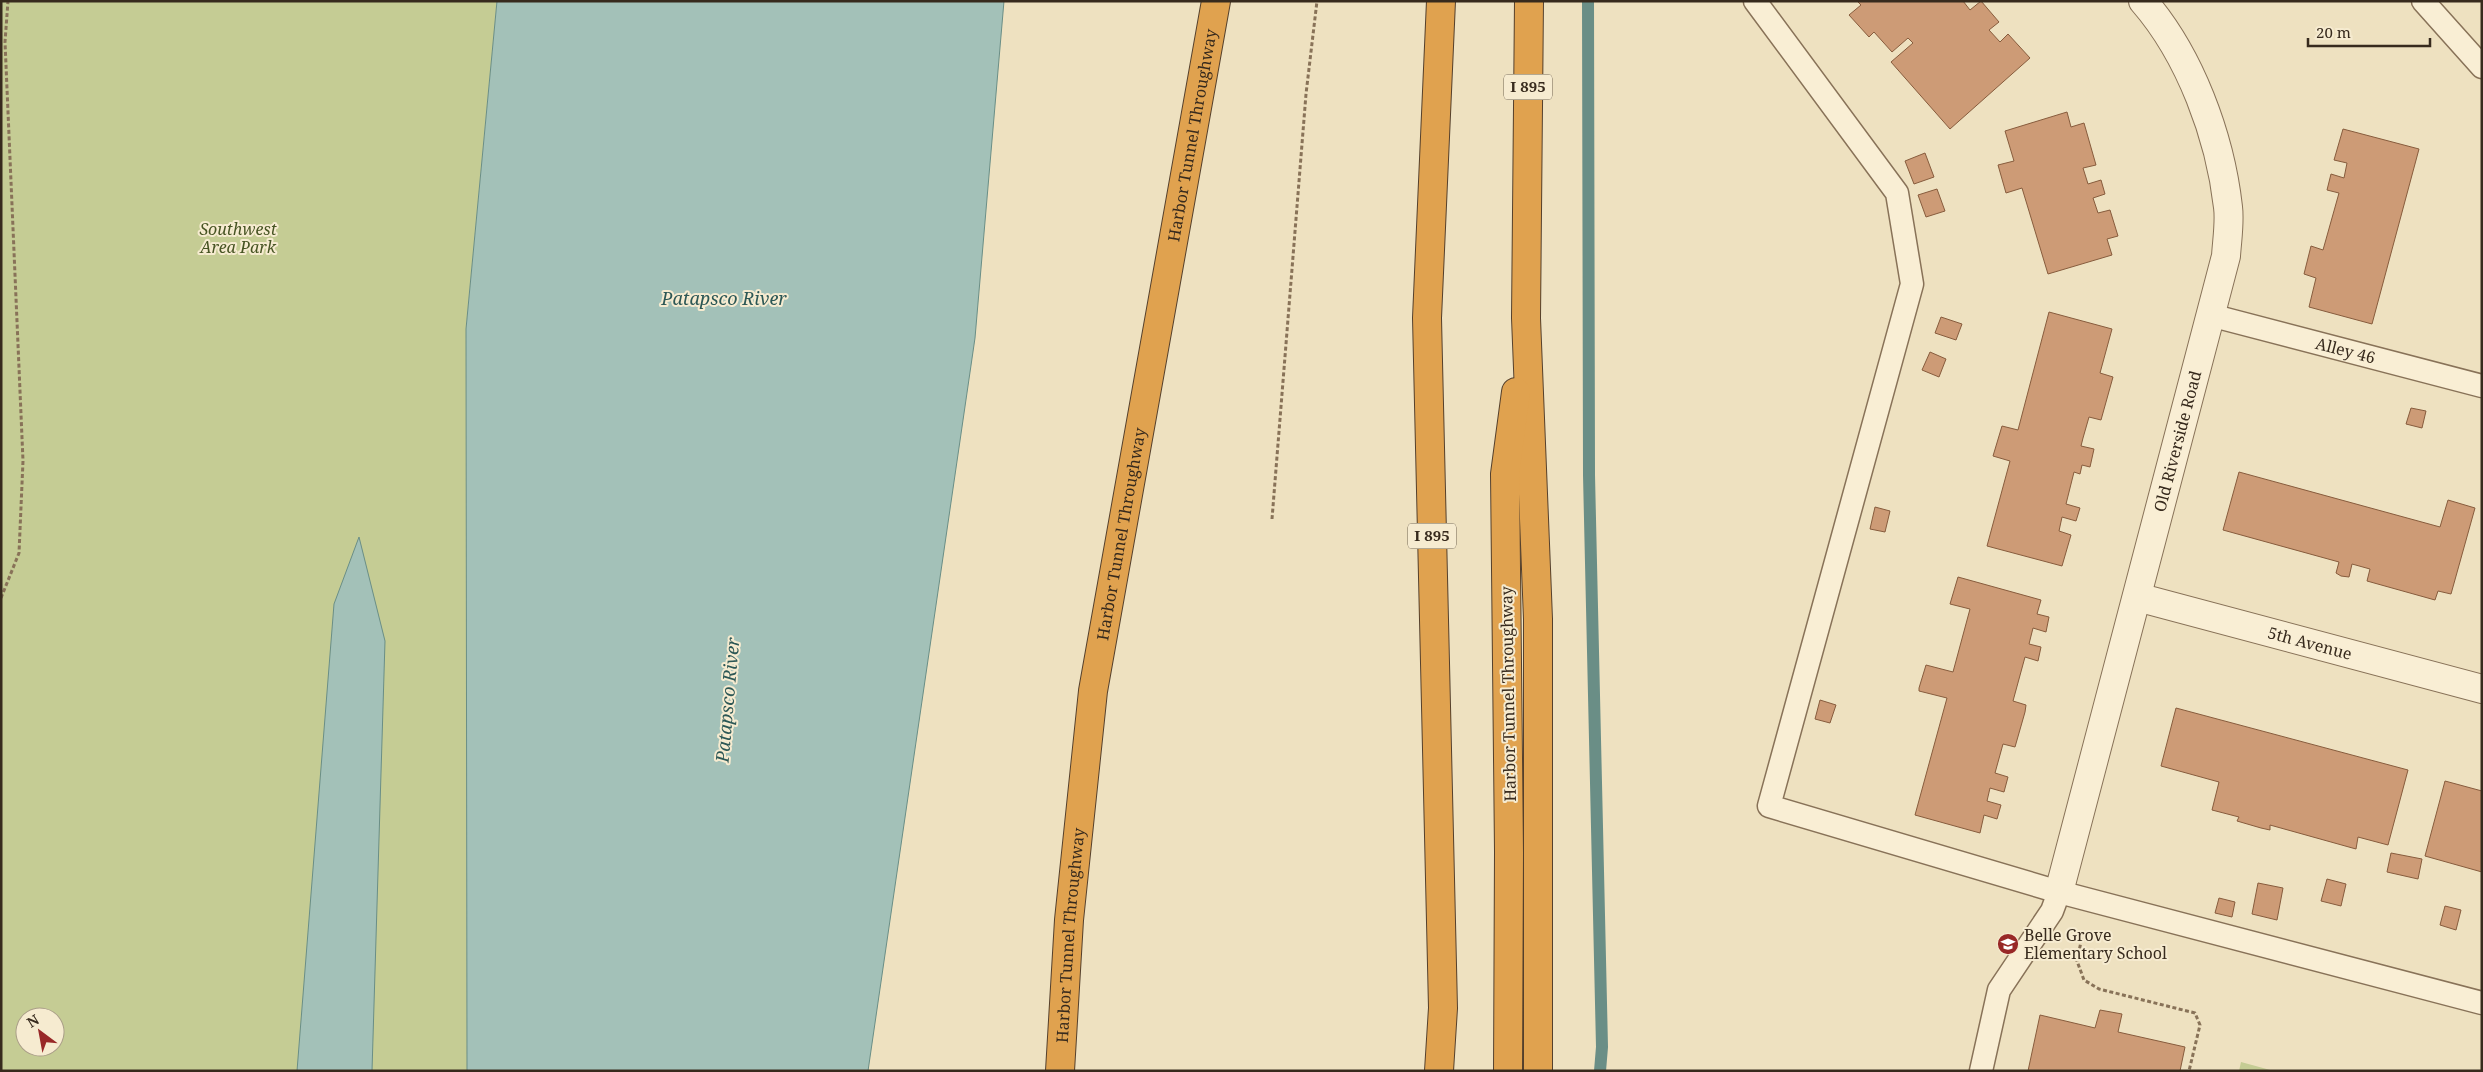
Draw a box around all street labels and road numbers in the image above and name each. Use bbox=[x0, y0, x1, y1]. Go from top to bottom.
street label: Harbor Tunnel Throughway bbox=[1162, 26, 1222, 243]
road number: I 895 bbox=[1504, 74, 1552, 100]
street label: Alley 46 bbox=[2313, 332, 2378, 369]
street label: Old Riverside Road bbox=[2148, 368, 2206, 514]
street label: Harbor Tunnel Throughway bbox=[1091, 425, 1151, 642]
road number: I 895 bbox=[1408, 524, 1456, 548]
street label: Harbor Tunnel Throughway bbox=[1495, 585, 1521, 802]
street label: 5th Avenue bbox=[2265, 621, 2354, 665]
street label: Harbor Tunnel Throughway bbox=[1051, 826, 1090, 1044]

